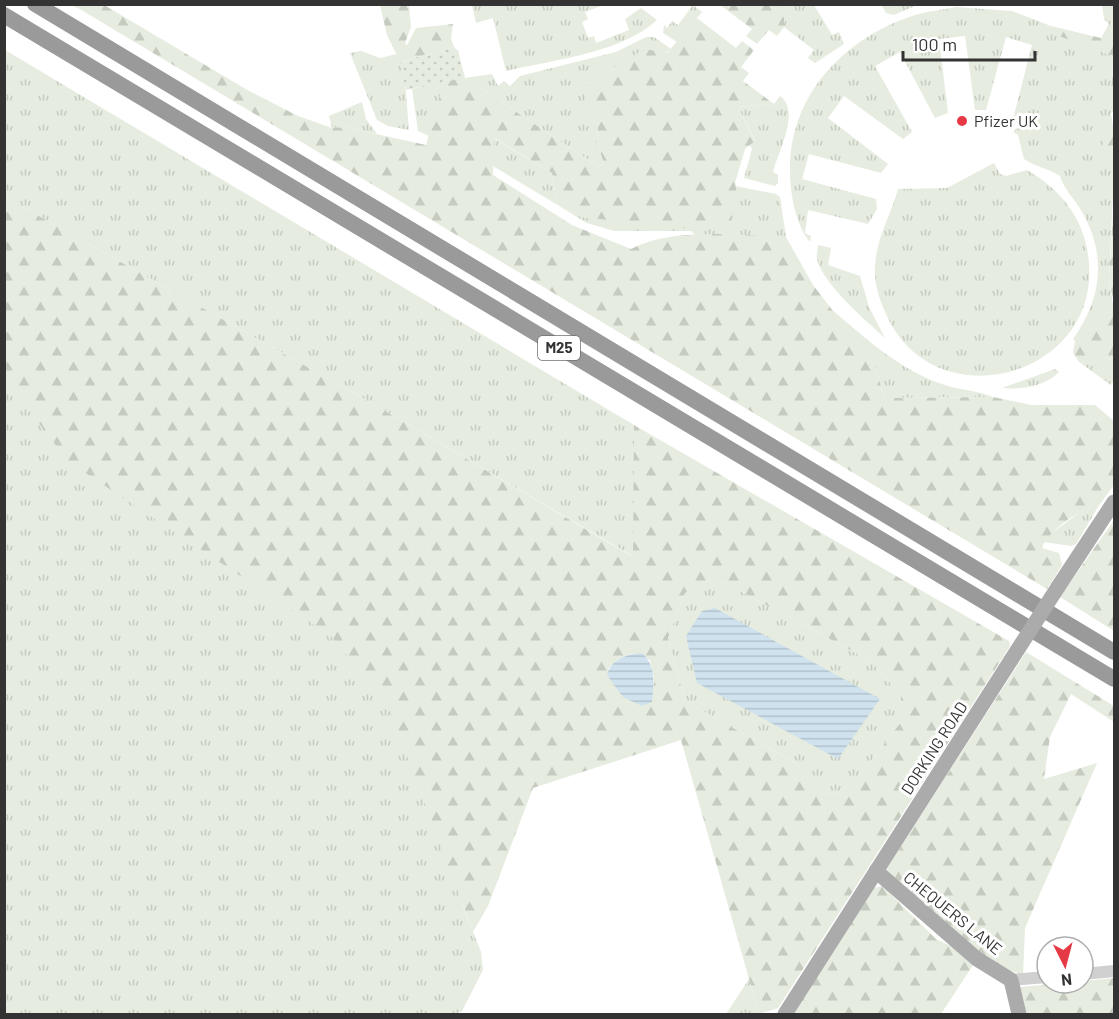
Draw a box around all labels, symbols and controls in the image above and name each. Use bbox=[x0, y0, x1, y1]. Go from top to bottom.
scale bar bbox=[903, 24, 1035, 62]
text: 100 m bbox=[912, 33, 957, 55]
place label: Pfizer UK bbox=[974, 111, 1038, 130]
marker: Pfizer UK bbox=[955, 114, 969, 128]
road number: M25 bbox=[538, 336, 580, 360]
street label: DORKING ROAD bbox=[897, 698, 971, 798]
street label: CHEQUERS LANE bbox=[900, 867, 1006, 958]
north arrow bbox=[1035, 935, 1095, 995]
text: N bbox=[1060, 970, 1073, 990]

